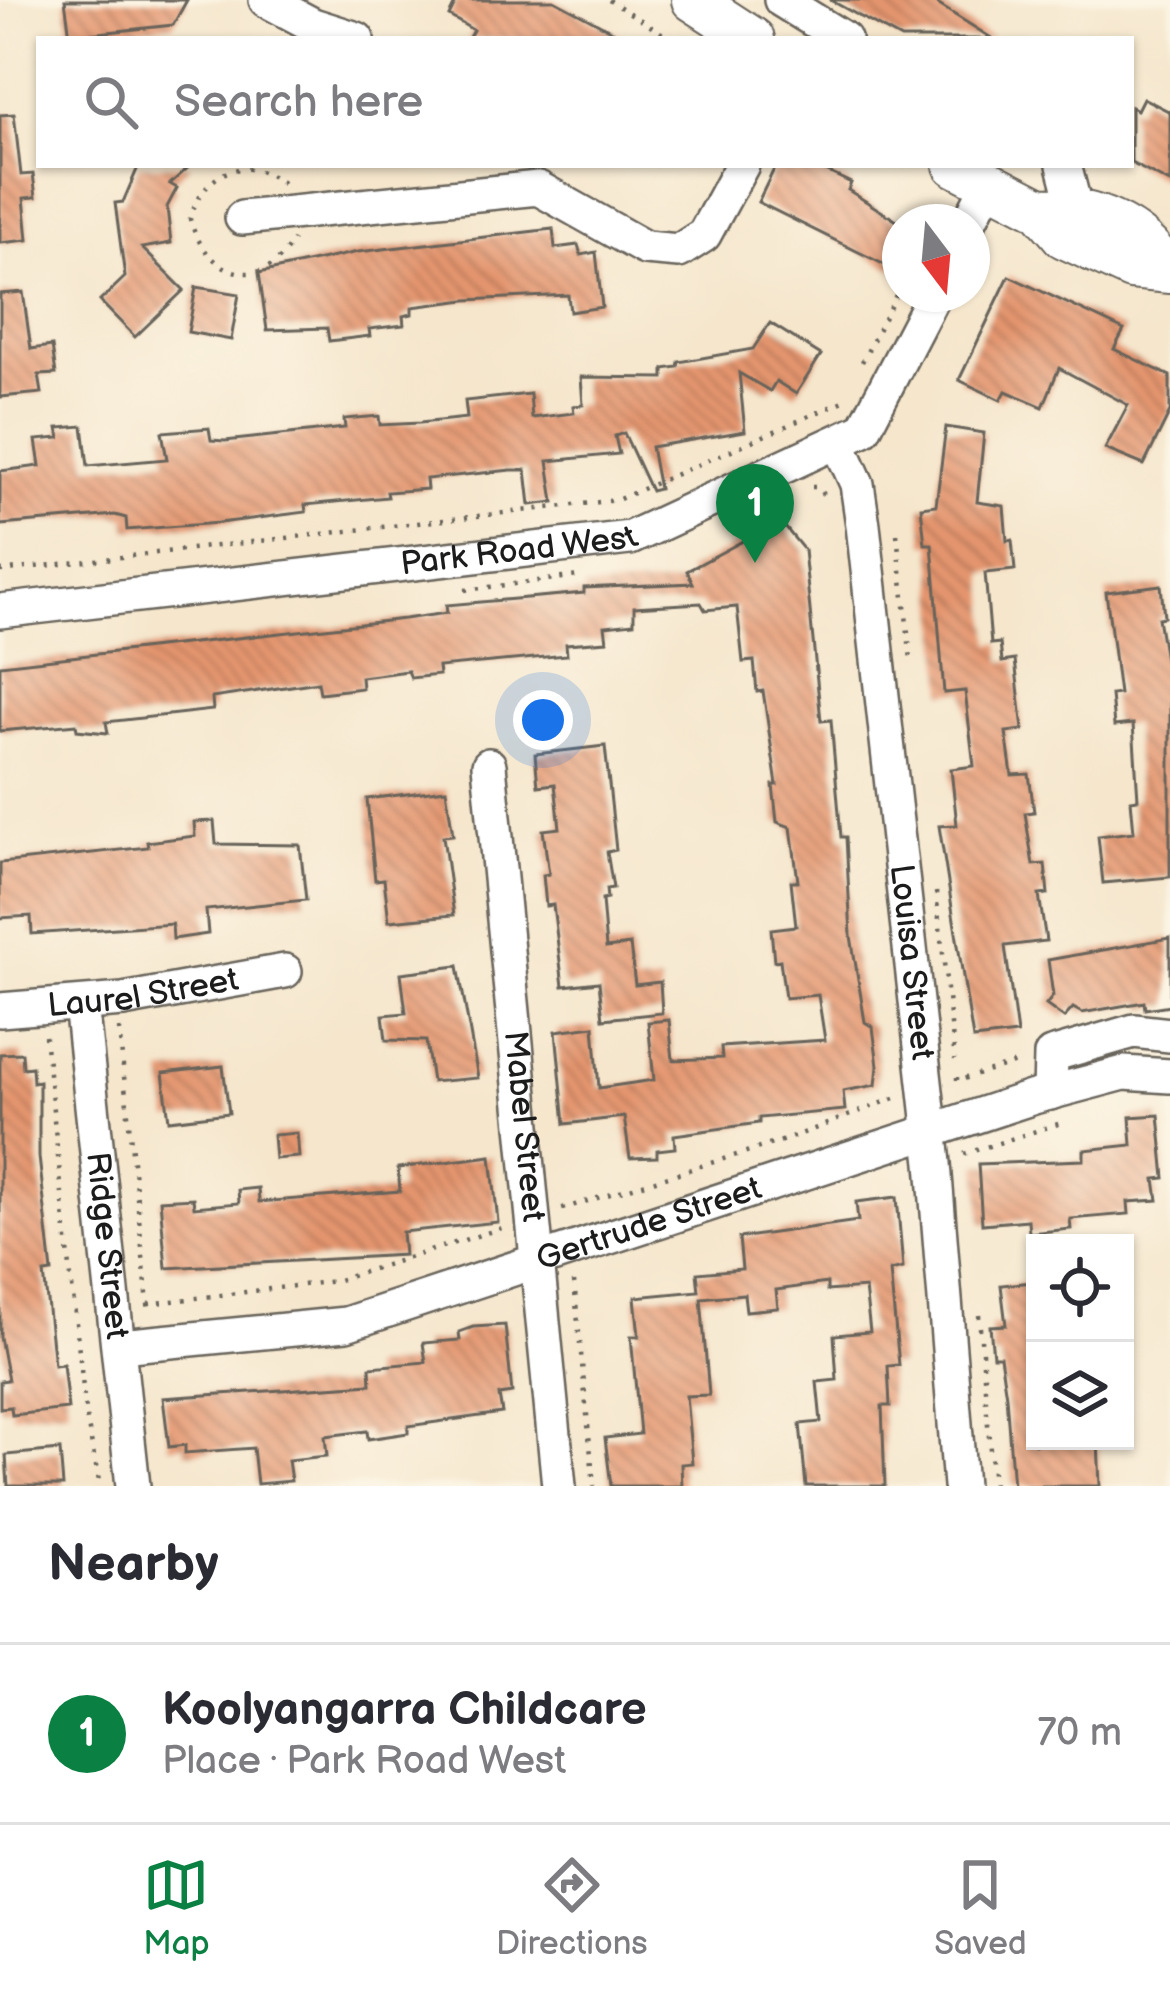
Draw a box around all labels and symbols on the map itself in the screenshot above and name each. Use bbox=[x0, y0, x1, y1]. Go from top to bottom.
north arrow bbox=[882, 204, 990, 312]
pin: 1 bbox=[716, 464, 794, 563]
street label: Park Road West bbox=[399, 517, 644, 584]
your location bbox=[513, 690, 573, 750]
street label: Louisa Street bbox=[881, 862, 942, 1062]
street label: Laurel Street bbox=[46, 960, 241, 1026]
street label: Mabel Street bbox=[495, 1029, 553, 1224]
street label: Ridge Street bbox=[77, 1150, 137, 1341]
street label: Gertrude Street bbox=[531, 1168, 766, 1280]

